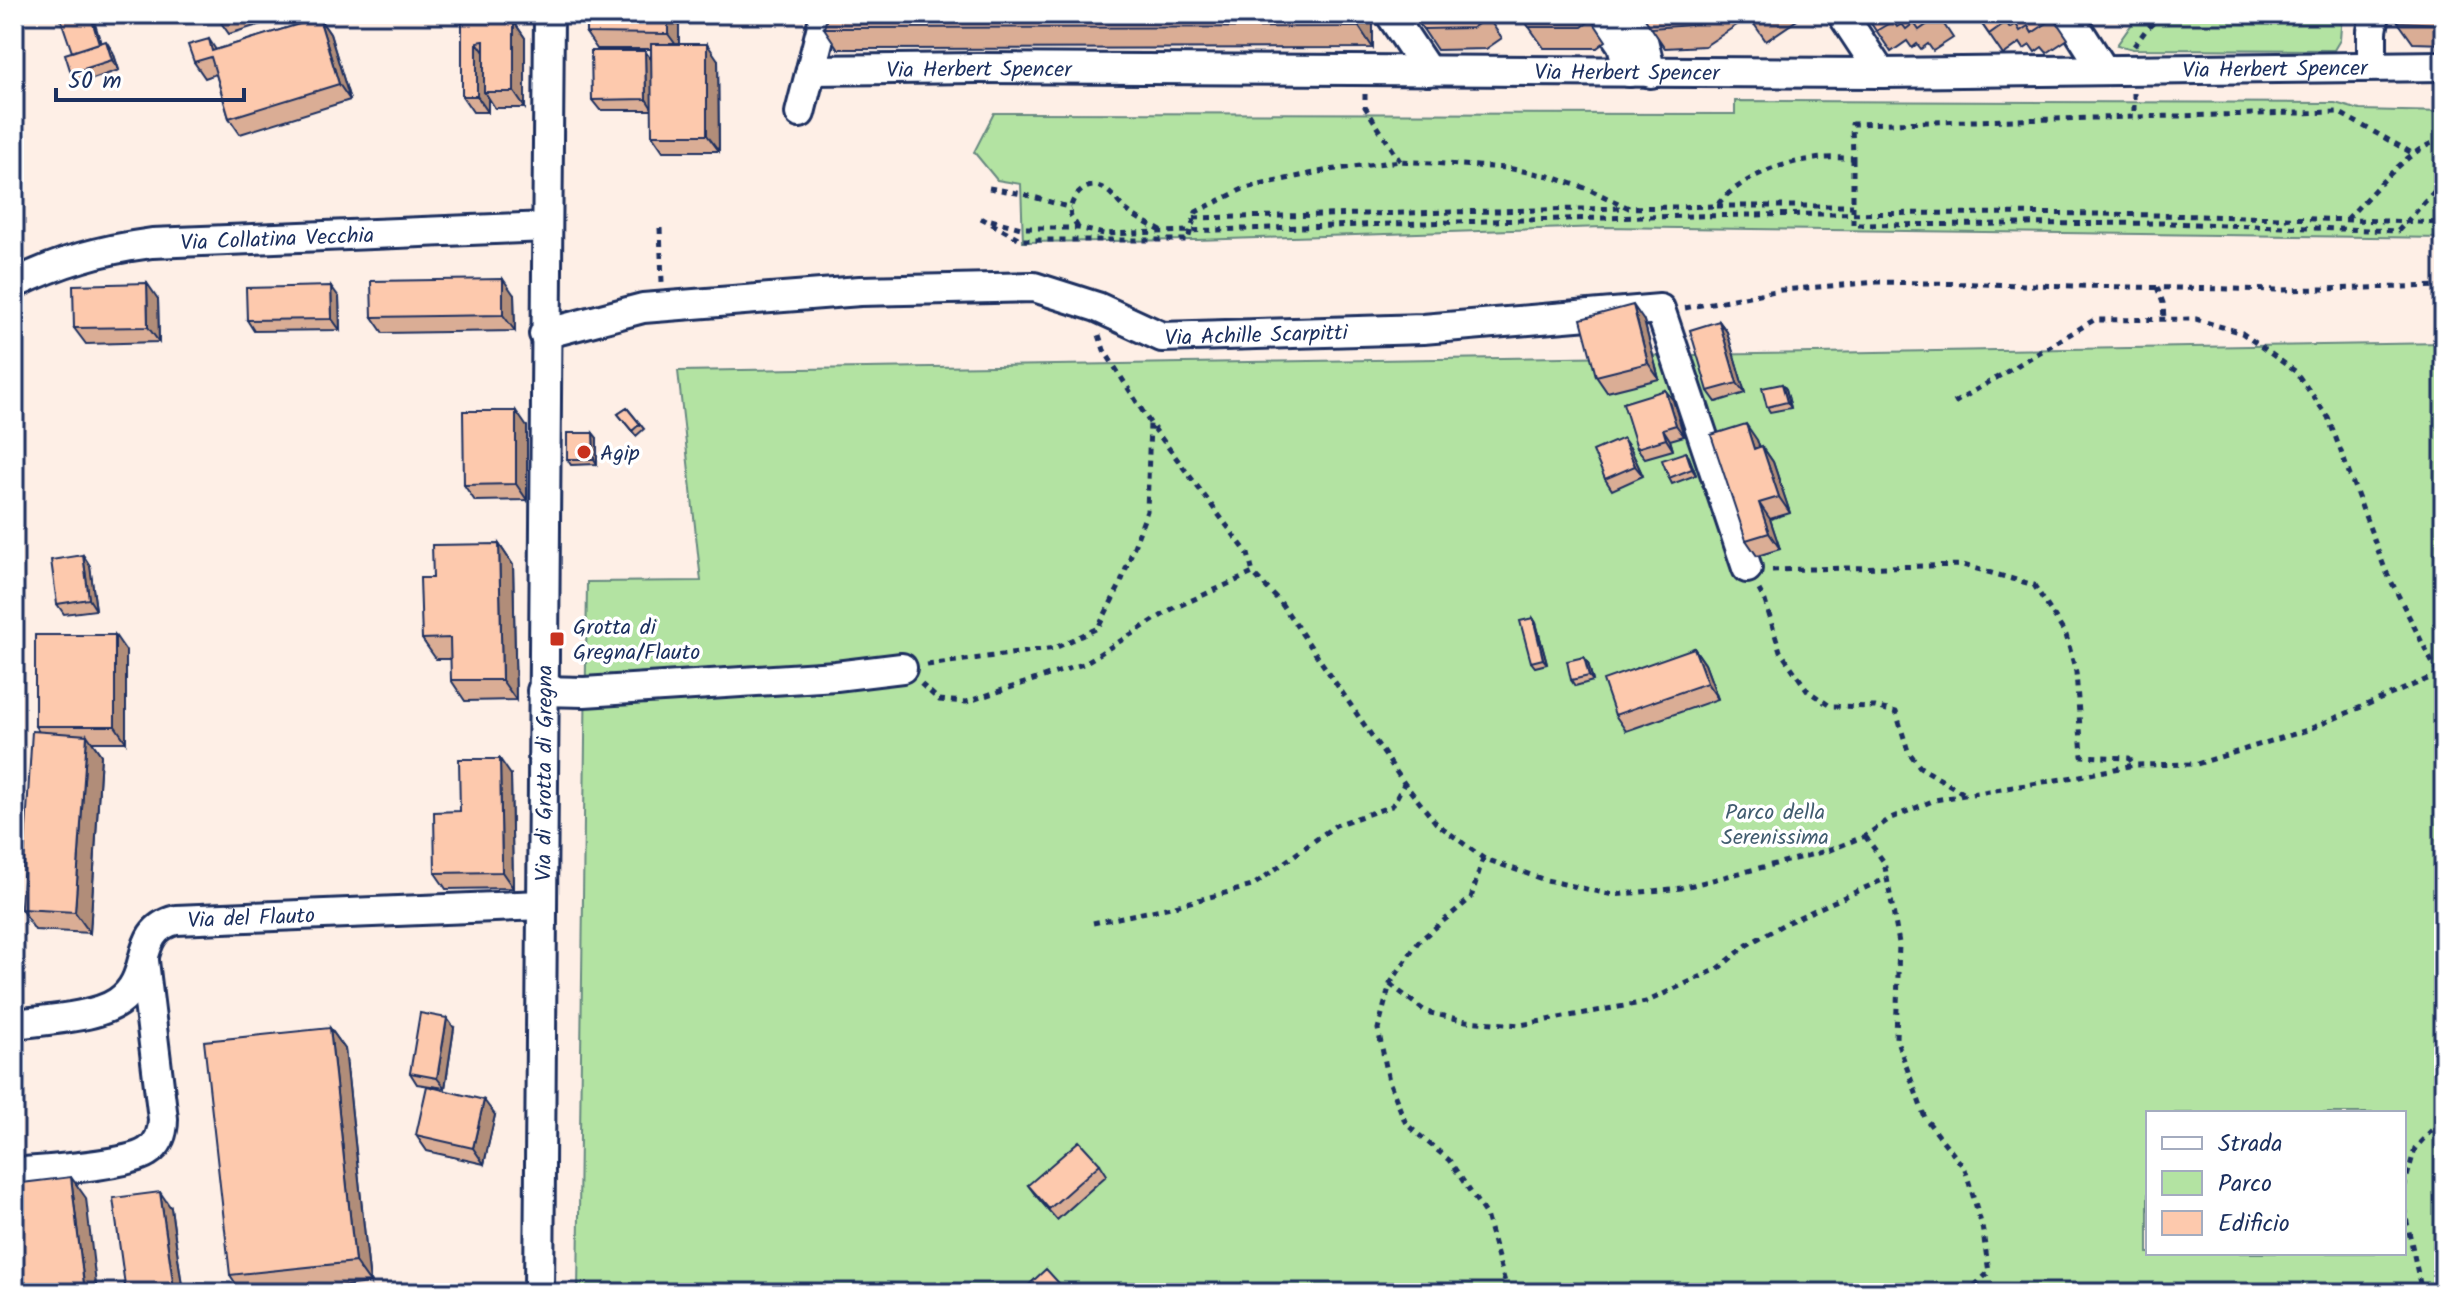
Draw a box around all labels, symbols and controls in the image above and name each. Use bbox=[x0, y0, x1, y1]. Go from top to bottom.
scale bar bbox=[56, 52, 244, 102]
street label: Via Herbert Spencer bbox=[2182, 52, 2369, 89]
street label: Via Herbert Spencer bbox=[886, 53, 1073, 89]
street label: Via Herbert Spencer bbox=[1534, 56, 1721, 92]
text: 50 m bbox=[68, 62, 122, 101]
street label: Via Collatina Vecchia bbox=[180, 219, 375, 262]
street label: Via Achille Scarpitti bbox=[1164, 316, 1349, 357]
place label: Agip bbox=[600, 437, 640, 472]
marker: Agip bbox=[575, 443, 593, 461]
place label: Grotta di Gregna/Flauto bbox=[573, 611, 700, 671]
marker: Grotta di Gregna/Flauto bbox=[548, 630, 566, 648]
street label: Via di Grotta di Gregna bbox=[528, 665, 564, 881]
park label: Parco della Serenissima bbox=[1721, 796, 1829, 856]
street label: Via del Flauto bbox=[187, 899, 316, 940]
legend bbox=[2146, 1111, 2406, 1255]
text: Strada bbox=[2218, 1125, 2282, 1164]
text: Parco bbox=[2218, 1165, 2272, 1204]
text: Edificio bbox=[2218, 1205, 2290, 1244]

